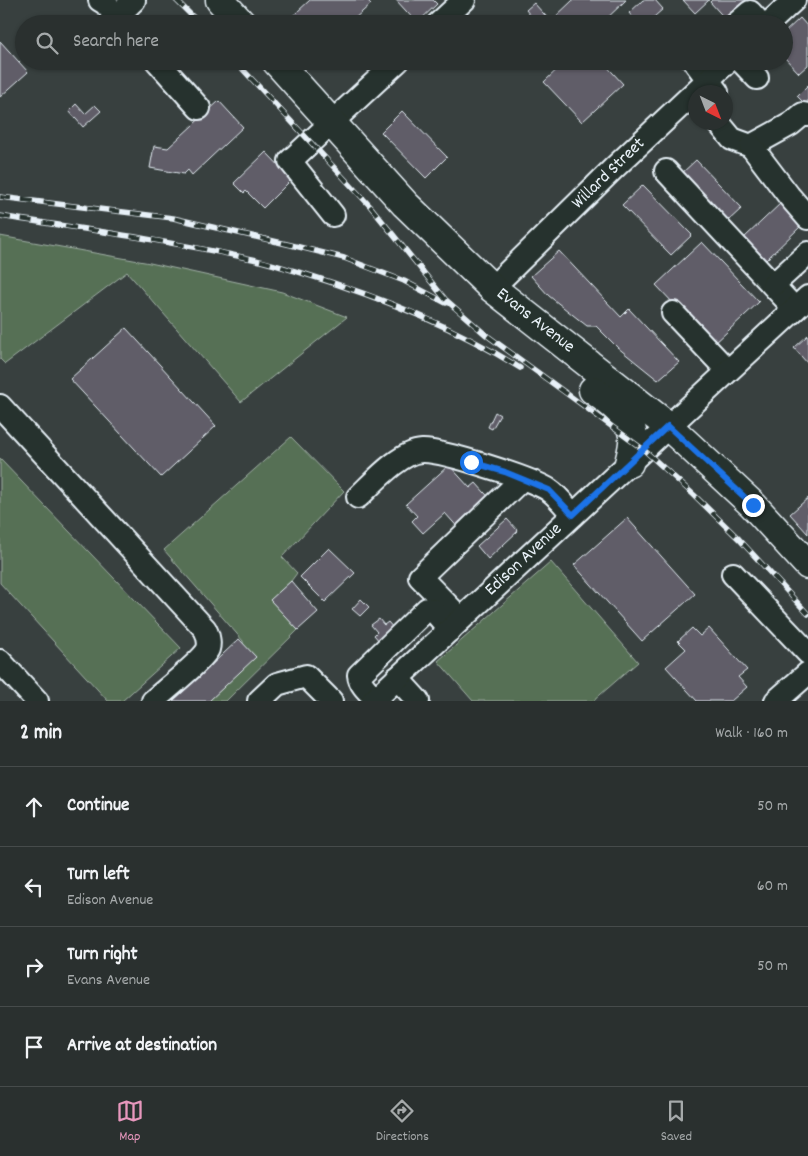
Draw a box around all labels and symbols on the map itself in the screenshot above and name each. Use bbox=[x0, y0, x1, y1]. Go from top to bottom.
north arrow bbox=[688, 85, 733, 130]
street label: Willard Street bbox=[567, 132, 652, 216]
street label: Evans Avenue bbox=[491, 282, 580, 360]
route start bbox=[460, 451, 483, 474]
route end bbox=[742, 494, 765, 517]
street label: Edison Avenue bbox=[480, 518, 568, 602]

